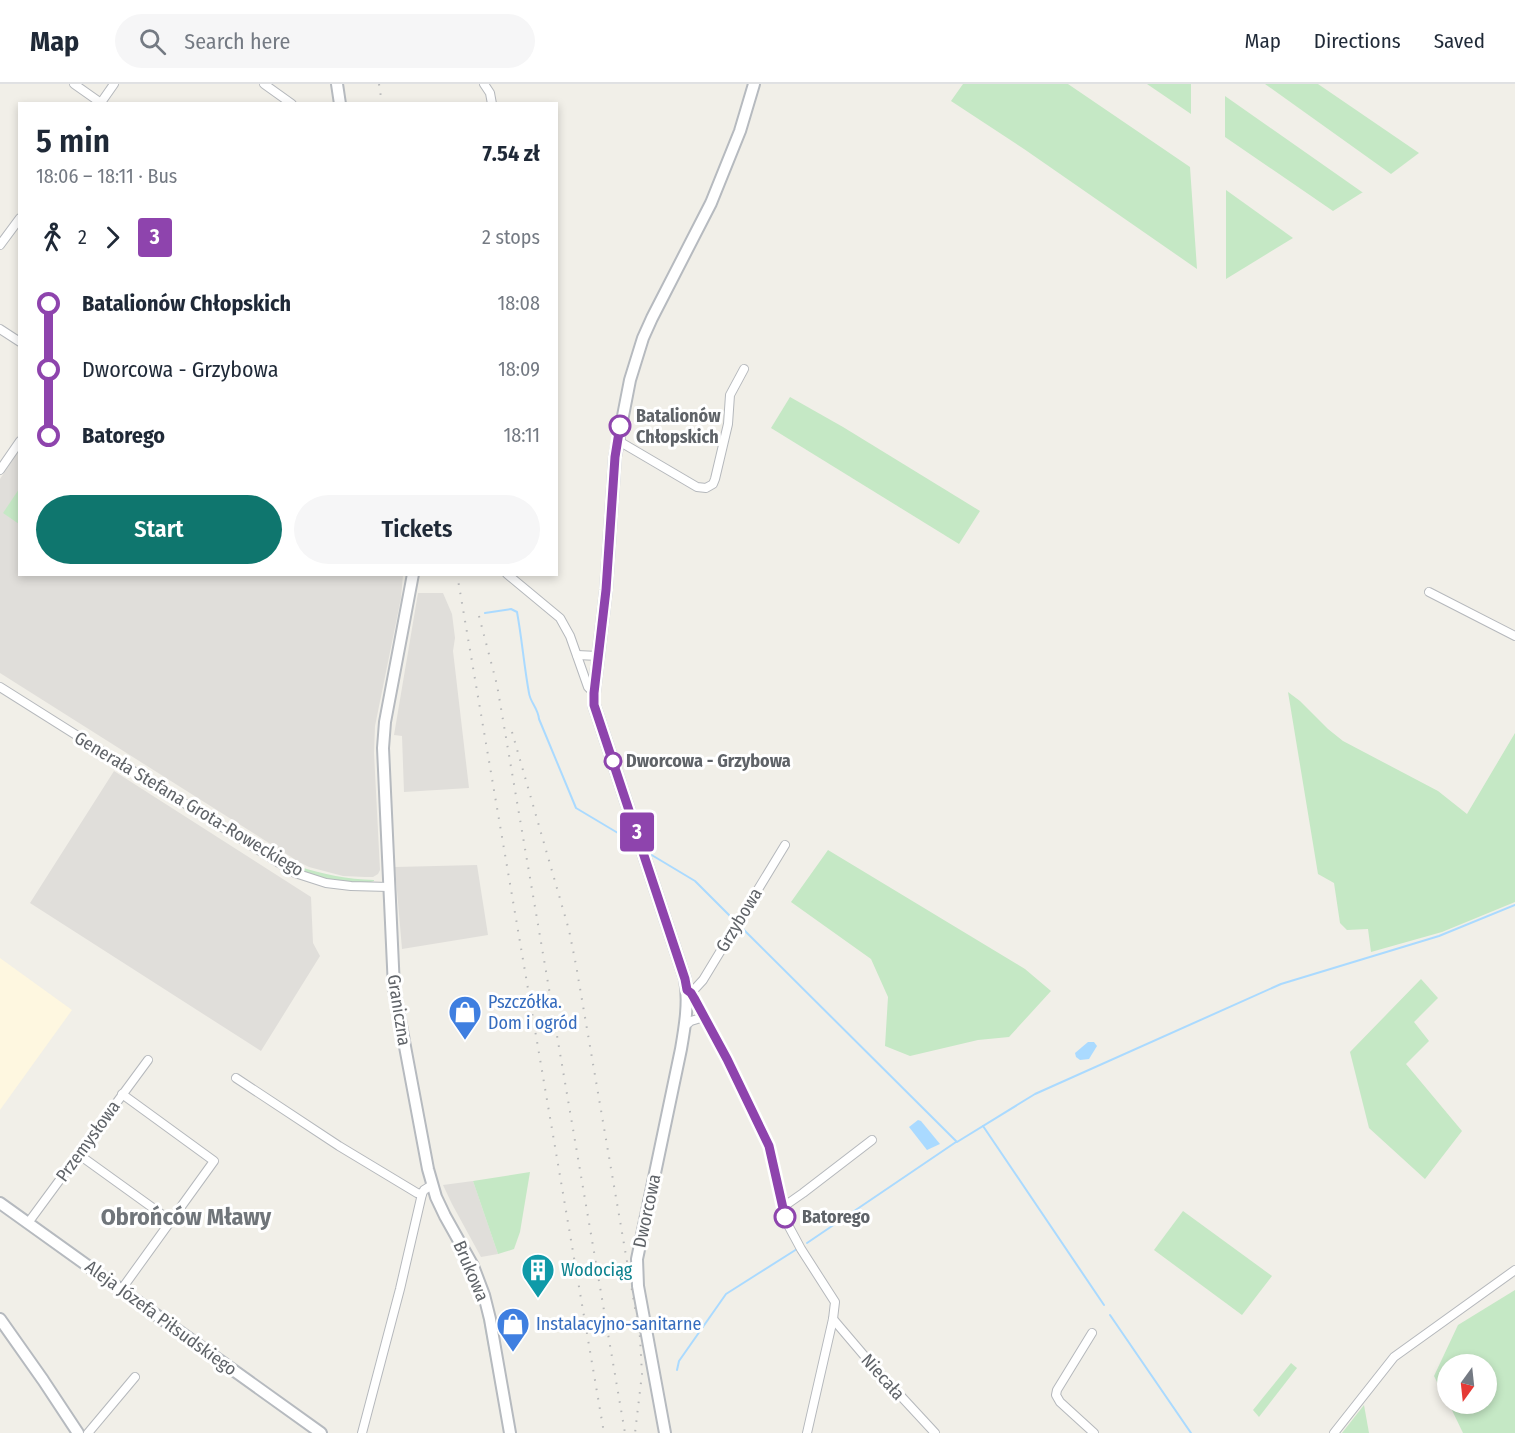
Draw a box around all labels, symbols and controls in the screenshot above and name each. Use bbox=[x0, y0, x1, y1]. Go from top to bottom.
search box bbox=[115, 14, 535, 68]
text: Map bbox=[30, 25, 79, 58]
icon: search bbox=[136, 25, 169, 58]
text: Search here bbox=[184, 28, 290, 55]
text: Map bbox=[1244, 28, 1281, 54]
text: Directions bbox=[1314, 28, 1401, 54]
text: Saved bbox=[1434, 28, 1485, 54]
text: 5 min bbox=[36, 121, 110, 161]
text: 7.54 zł bbox=[482, 140, 540, 167]
text: 18:06 – 18:11 · Bus bbox=[36, 164, 177, 188]
icon: walk bbox=[36, 221, 69, 254]
icon: forward bbox=[96, 221, 129, 254]
text: 3 bbox=[150, 224, 160, 250]
text: 2 bbox=[78, 225, 87, 249]
text: 2 stops bbox=[482, 225, 540, 249]
text: Batalionów Chłopskich bbox=[82, 290, 291, 317]
text: 18:08 bbox=[498, 291, 540, 315]
text: Dworcowa - Grzybowa bbox=[82, 356, 279, 383]
text: 18:09 bbox=[498, 357, 540, 381]
place label: Batalionów Chłopskich bbox=[636, 405, 721, 448]
marker: Batalionów Chłopskich bbox=[609, 415, 631, 437]
text: Batorego bbox=[82, 422, 165, 449]
text: 18:11 bbox=[503, 423, 540, 447]
button: Start bbox=[36, 495, 282, 564]
button: Tickets bbox=[294, 495, 540, 564]
street label: Generała Stefana Grota-Roweckiego bbox=[70, 727, 308, 881]
place label: Dworcowa - Grzybowa bbox=[626, 750, 791, 772]
marker: Dworcowa - Grzybowa bbox=[604, 752, 622, 770]
line badge: 3 bbox=[618, 812, 656, 852]
text: 3 bbox=[632, 819, 642, 845]
street label: Grzybowa bbox=[711, 884, 767, 956]
street label: Graniczna bbox=[383, 973, 416, 1047]
place label: Pszczółka. Dom i ogród bbox=[488, 991, 578, 1034]
shop icon: Pszczółka. Dom i ogród bbox=[447, 994, 483, 1041]
street label: Przemysłowa bbox=[51, 1096, 125, 1186]
street label: Dworcowa bbox=[628, 1172, 666, 1250]
district label: Obrońców Mławy bbox=[101, 1203, 272, 1231]
marker: Batorego bbox=[774, 1206, 796, 1228]
place label: Batorego bbox=[802, 1206, 870, 1228]
street label: Brukowa bbox=[448, 1237, 494, 1305]
building icon: Wodociąg bbox=[520, 1252, 556, 1299]
street label: Aleja Józefa Piłsudskiego bbox=[81, 1256, 241, 1380]
place label: Wodociąg bbox=[561, 1259, 633, 1281]
shop icon: Instalacyjno-sanitarne bbox=[495, 1306, 531, 1353]
place label: Instalacyjno-sanitarne bbox=[536, 1313, 701, 1335]
street label: Niecała bbox=[857, 1349, 909, 1405]
north arrow bbox=[1437, 1354, 1497, 1414]
map controls bbox=[1437, 1354, 1497, 1414]

